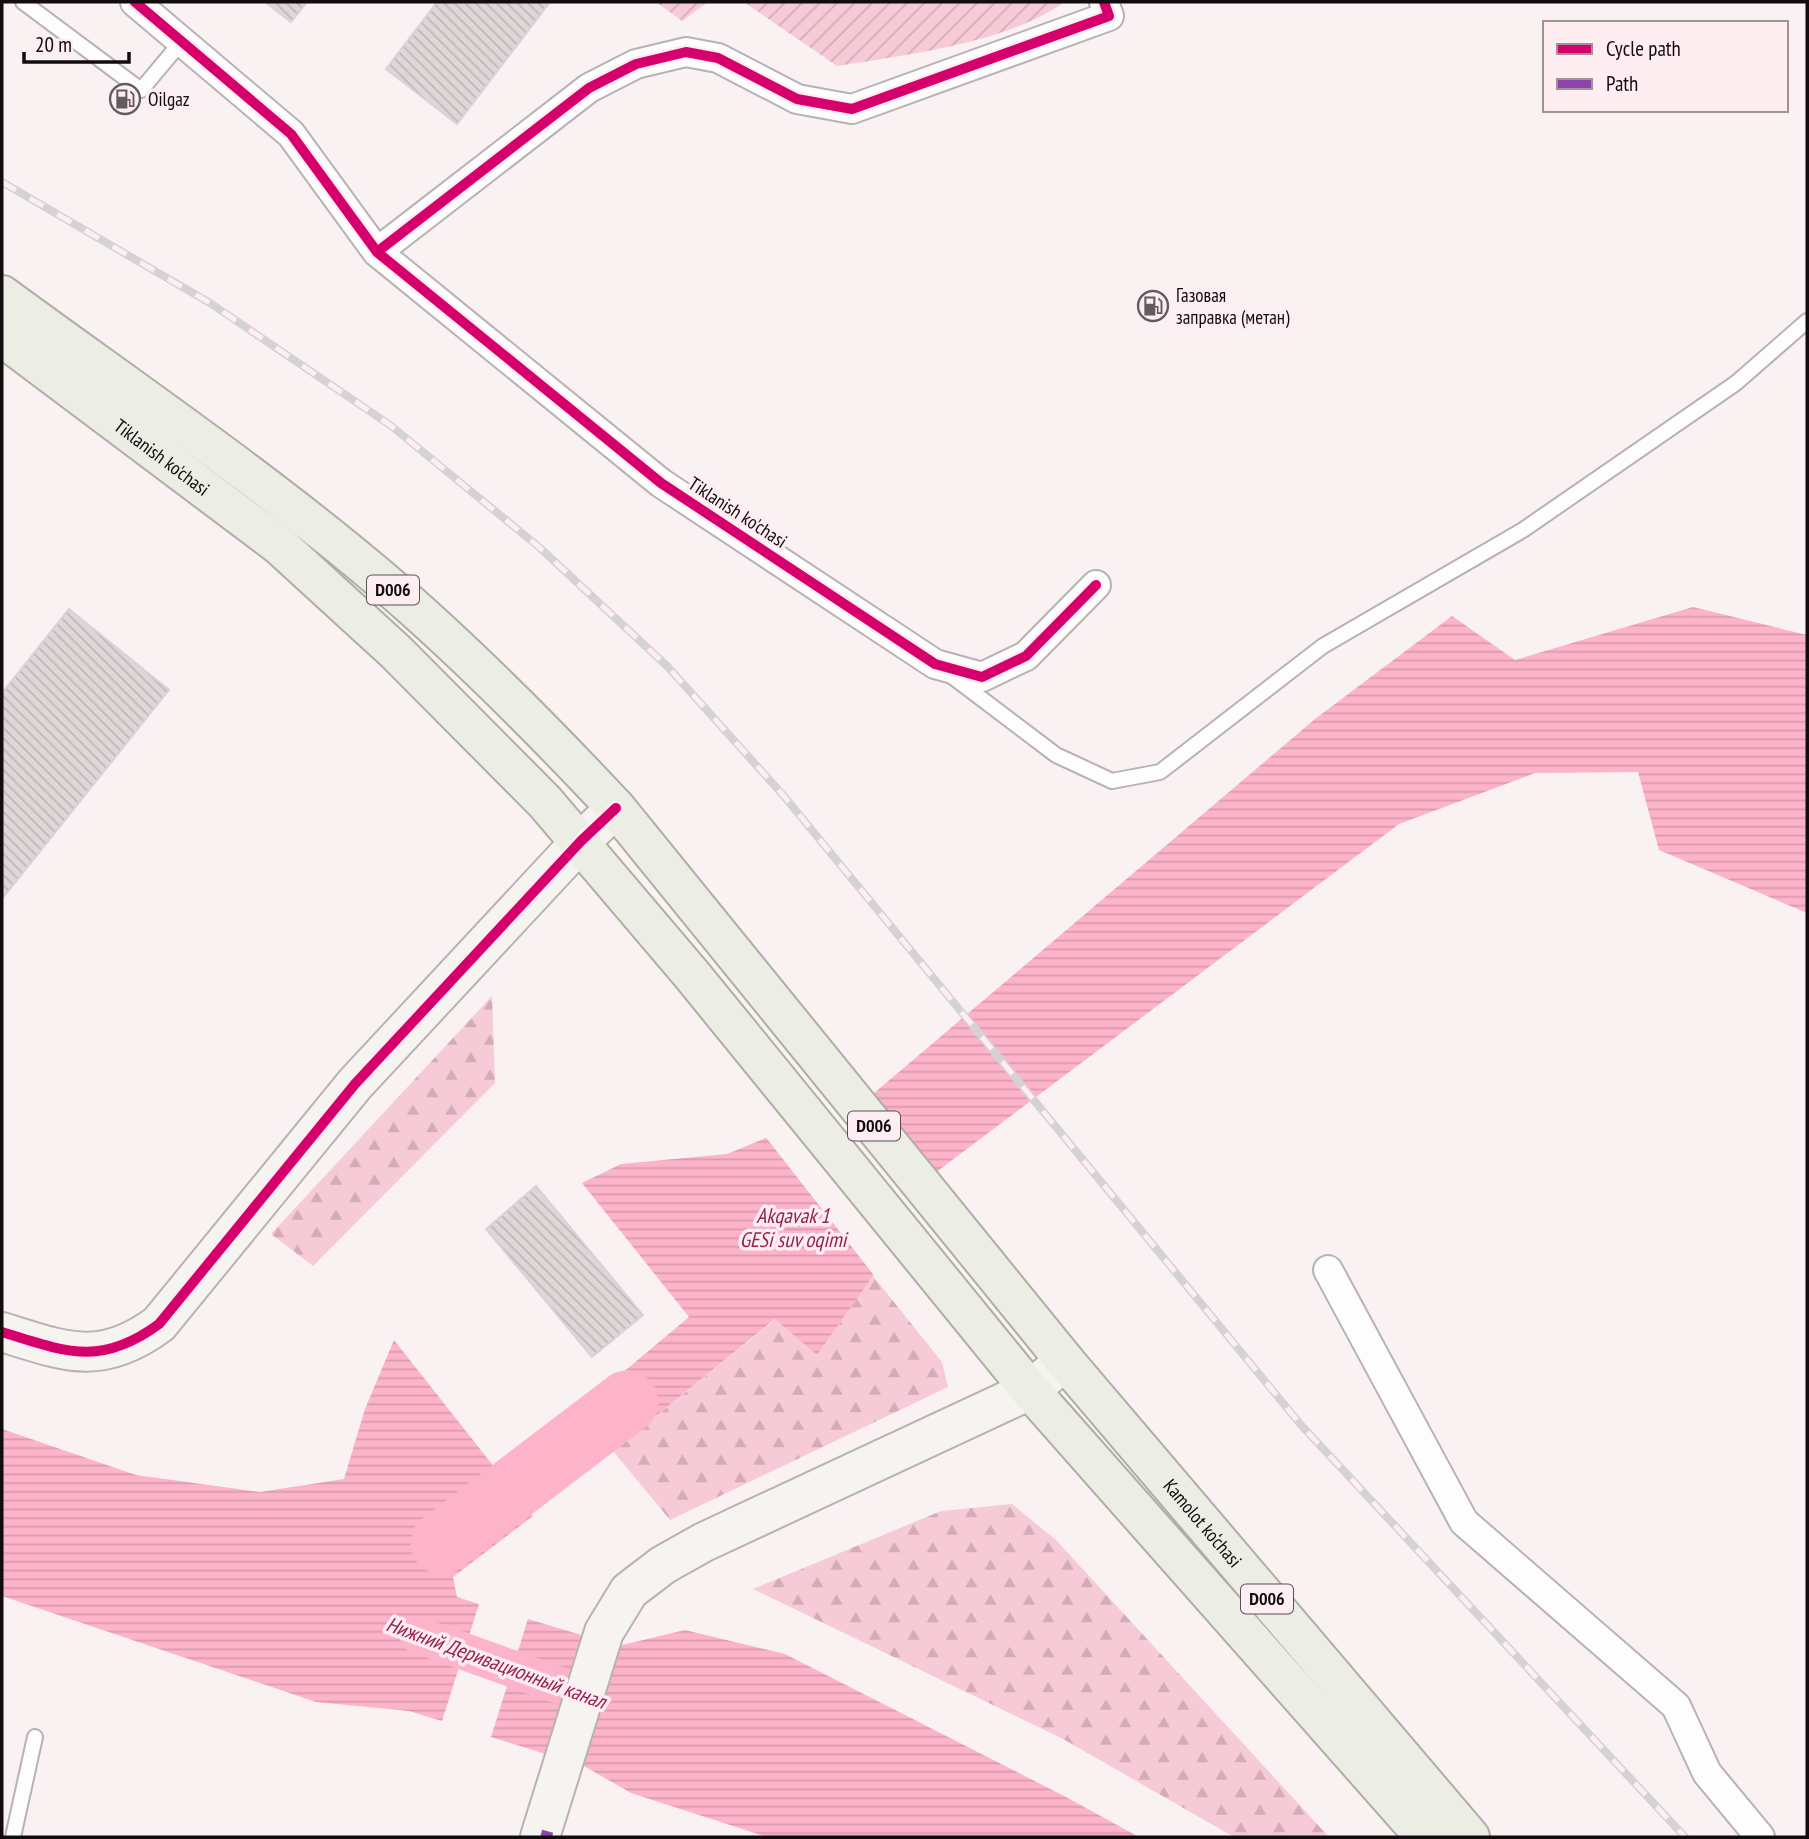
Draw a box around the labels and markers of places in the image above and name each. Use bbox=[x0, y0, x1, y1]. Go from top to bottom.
fuel station icon: Oilgaz bbox=[108, 82, 142, 116]
place label: Oilgaz bbox=[148, 87, 190, 111]
place label: Газовая заправка (метан) bbox=[1176, 283, 1290, 329]
fuel station icon: Газовая заправка (метан) bbox=[1136, 289, 1170, 323]

